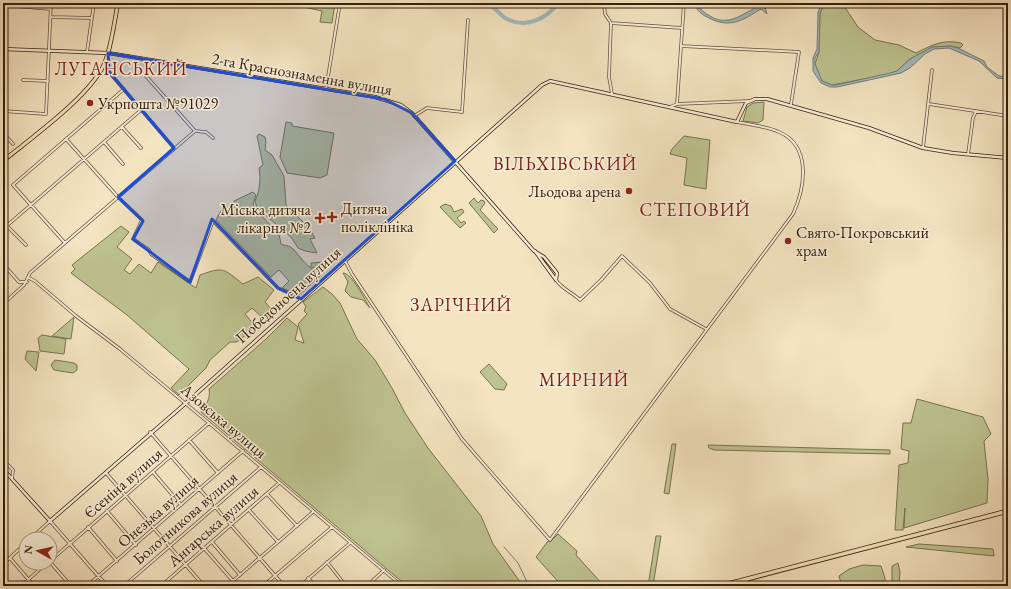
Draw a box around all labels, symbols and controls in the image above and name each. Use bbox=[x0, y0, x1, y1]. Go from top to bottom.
street label: 2-га Краснознаменна вулиця bbox=[210, 48, 394, 100]
district label: ЛУГАНСЬКИЙ bbox=[55, 57, 187, 80]
place label: Укрпошта №91029 bbox=[97, 93, 218, 114]
marker: Укрпошта №91029 bbox=[85, 98, 95, 108]
district label: ВІЛЬХІВСЬКИЙ bbox=[493, 152, 637, 175]
place label: Льодова арена bbox=[528, 181, 622, 202]
marker: Льодова арена bbox=[624, 186, 634, 196]
place label: Дитяча поліклініка bbox=[341, 198, 414, 237]
district label: СТЕПОВИЙ bbox=[639, 198, 751, 221]
place label: Міська дитяча лікарня №2 bbox=[221, 199, 312, 238]
marker: Дитяча поліклініка bbox=[326, 211, 338, 223]
marker: Міська дитяча лікарня №2 bbox=[314, 212, 326, 224]
place label: Свято-Покровський храм bbox=[796, 222, 929, 261]
marker: Свято-Покровський храм bbox=[783, 236, 793, 246]
street label: Победоносна вулиця bbox=[231, 242, 345, 348]
district label: ЗАРІЧНИЙ bbox=[410, 293, 512, 316]
district label: МИРНИЙ bbox=[539, 368, 629, 391]
street label: Азовська вулиця bbox=[176, 378, 271, 463]
street label: Єсеніна вулиця bbox=[79, 443, 167, 523]
street label: Болотникова вулиця bbox=[128, 467, 242, 569]
street label: Онезька вулиця bbox=[113, 470, 203, 552]
street label: Ангарська вулиця bbox=[162, 481, 263, 572]
north arrow bbox=[18, 531, 58, 571]
text: N bbox=[21, 544, 36, 555]

